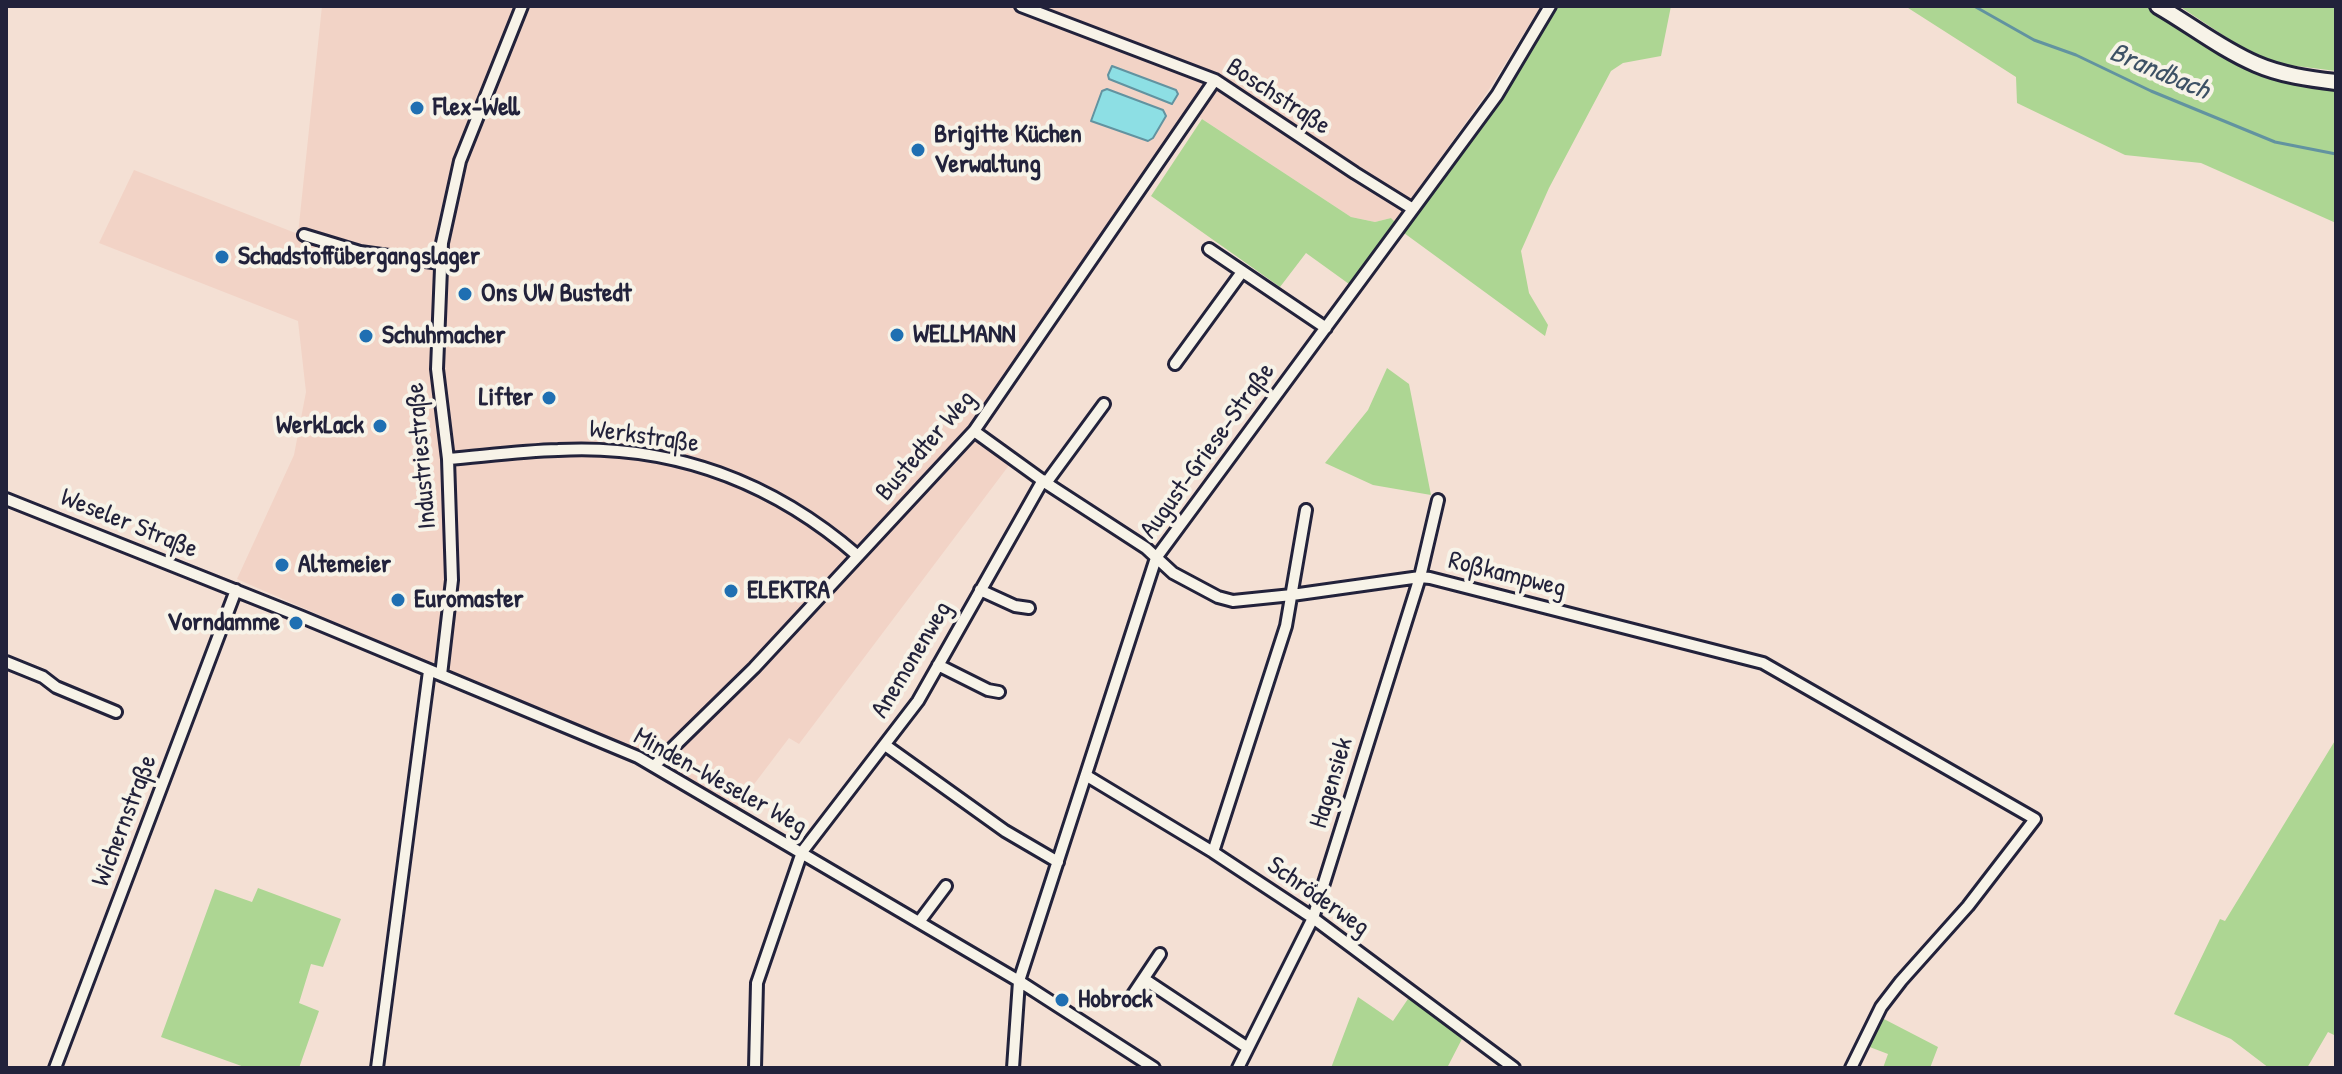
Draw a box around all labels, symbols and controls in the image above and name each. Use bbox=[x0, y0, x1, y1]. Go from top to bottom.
water label: Brandbach bbox=[2104, 36, 2214, 108]
street label: Boschstraße bbox=[1220, 52, 1336, 142]
place label: Flex-Well bbox=[433, 92, 520, 124]
marker: Flex-Well bbox=[408, 99, 426, 117]
place label: Brigitte Küchen Verwaltung bbox=[934, 119, 1082, 180]
marker: Brigitte Küchen Verwaltung bbox=[909, 141, 927, 159]
place label: Schadstoffübergangslager bbox=[238, 241, 480, 273]
marker: Schadstoffübergangslager bbox=[213, 248, 231, 266]
place label: Ons UW Bustedt bbox=[481, 278, 631, 310]
marker: Ons UW Bustedt bbox=[456, 285, 474, 303]
place label: WELLMANN bbox=[913, 319, 1016, 351]
place label: Schuhmacher bbox=[382, 320, 505, 352]
marker: WELLMANN bbox=[888, 326, 906, 344]
marker: Schuhmacher bbox=[357, 327, 375, 345]
street label: August-Griese-Straße bbox=[1134, 357, 1282, 545]
street label: Industriestraße bbox=[400, 382, 444, 530]
place label: Lifter bbox=[479, 382, 533, 414]
street label: Bustedter Weg bbox=[870, 384, 982, 508]
marker: Lifter bbox=[540, 389, 558, 407]
place label: WerkLack bbox=[276, 410, 364, 442]
street label: Werkstraße bbox=[587, 414, 701, 460]
marker: WerkLack bbox=[371, 417, 389, 435]
street label: Weseler Straße bbox=[56, 482, 202, 566]
street label: Roßkampweg bbox=[1445, 545, 1569, 605]
place label: Altemeier bbox=[298, 549, 391, 581]
marker: Altemeier bbox=[273, 556, 291, 574]
place label: ELEKTRA bbox=[747, 575, 830, 607]
marker: ELEKTRA bbox=[722, 582, 740, 600]
place label: Euromaster bbox=[414, 584, 524, 616]
marker: Euromaster bbox=[389, 591, 407, 609]
street label: Anemonenweg bbox=[865, 596, 959, 724]
place label: Vorndamme bbox=[167, 607, 280, 639]
marker: Vorndamme bbox=[287, 614, 305, 632]
street label: Minden-Weseler Weg bbox=[628, 721, 812, 843]
street label: Hagensiek bbox=[1303, 734, 1361, 832]
street label: Wichernstraße bbox=[86, 751, 164, 891]
street label: Schröderweg bbox=[1261, 850, 1375, 944]
place label: Hobrock bbox=[1078, 984, 1153, 1016]
marker: Hobrock bbox=[1053, 991, 1071, 1009]

